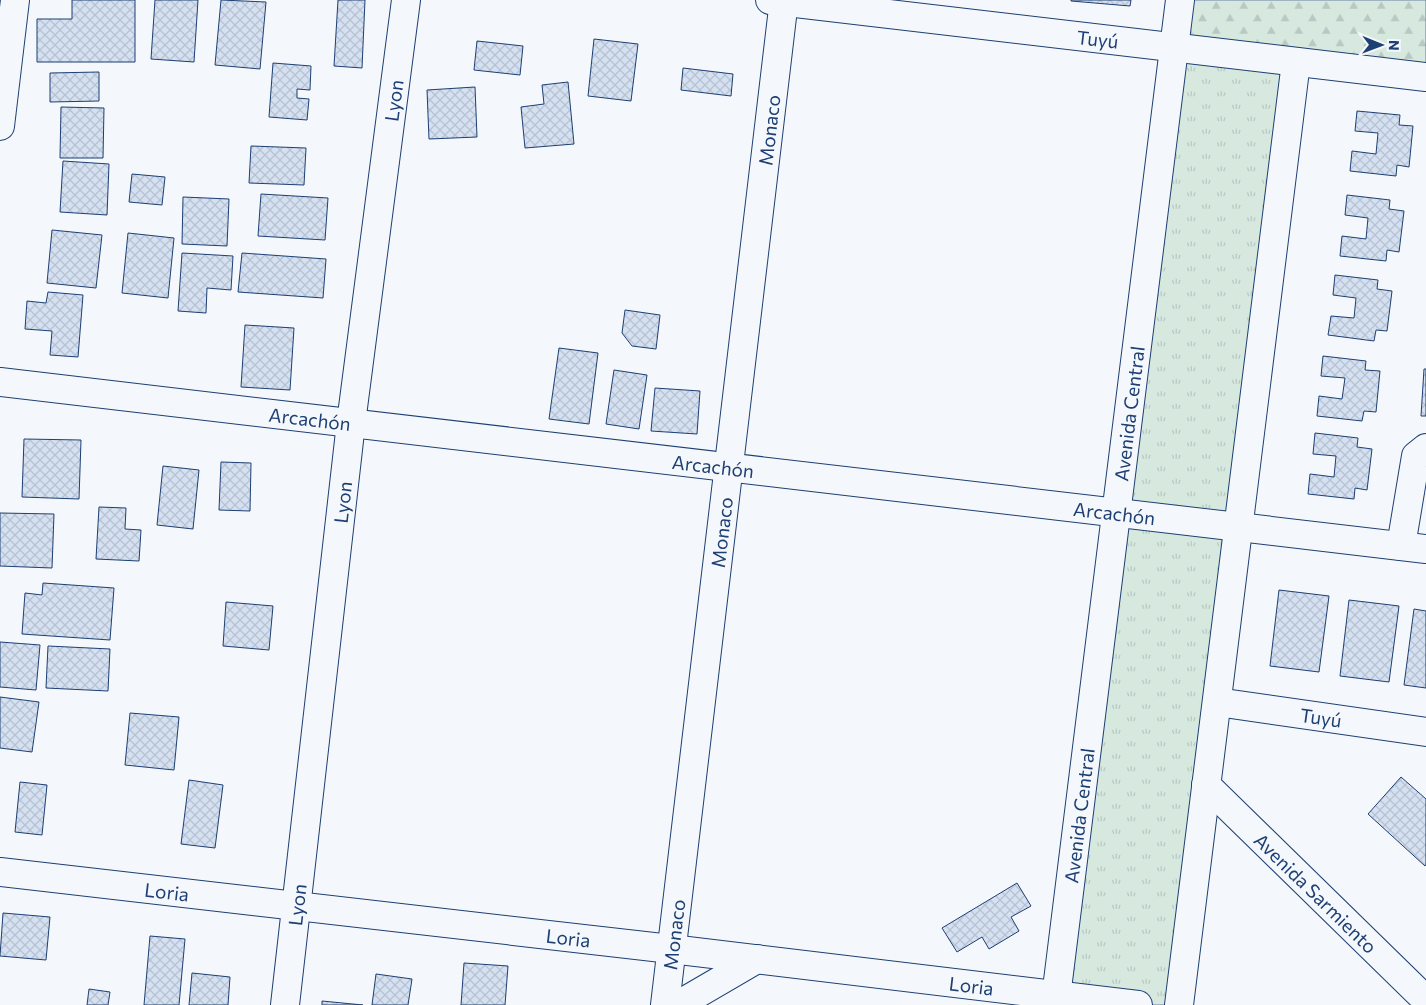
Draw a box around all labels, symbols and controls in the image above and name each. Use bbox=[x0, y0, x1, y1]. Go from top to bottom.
north arrow bbox=[1356, 20, 1406, 70]
street label: Tuyú bbox=[1076, 25, 1120, 52]
text: N bbox=[1386, 40, 1403, 51]
street label: Lyon bbox=[379, 78, 407, 123]
street label: Monaco bbox=[753, 93, 784, 167]
street label: Avenida Central bbox=[1109, 345, 1148, 483]
street label: Arcachón bbox=[268, 402, 352, 434]
street label: Arcachón bbox=[671, 449, 755, 482]
street label: Lyon bbox=[328, 480, 356, 524]
street label: Monaco bbox=[705, 496, 737, 569]
street label: Arcachón bbox=[1072, 496, 1157, 529]
street label: Tuyú bbox=[1299, 703, 1343, 731]
street label: Avenida Central bbox=[1059, 747, 1098, 884]
street label: Avenida Sarmiento bbox=[1250, 828, 1382, 958]
street label: Loria bbox=[143, 877, 190, 905]
street label: Lyon bbox=[283, 882, 310, 927]
street label: Monaco bbox=[658, 898, 689, 971]
street label: Loria bbox=[545, 923, 592, 951]
street label: Loria bbox=[948, 971, 995, 999]

